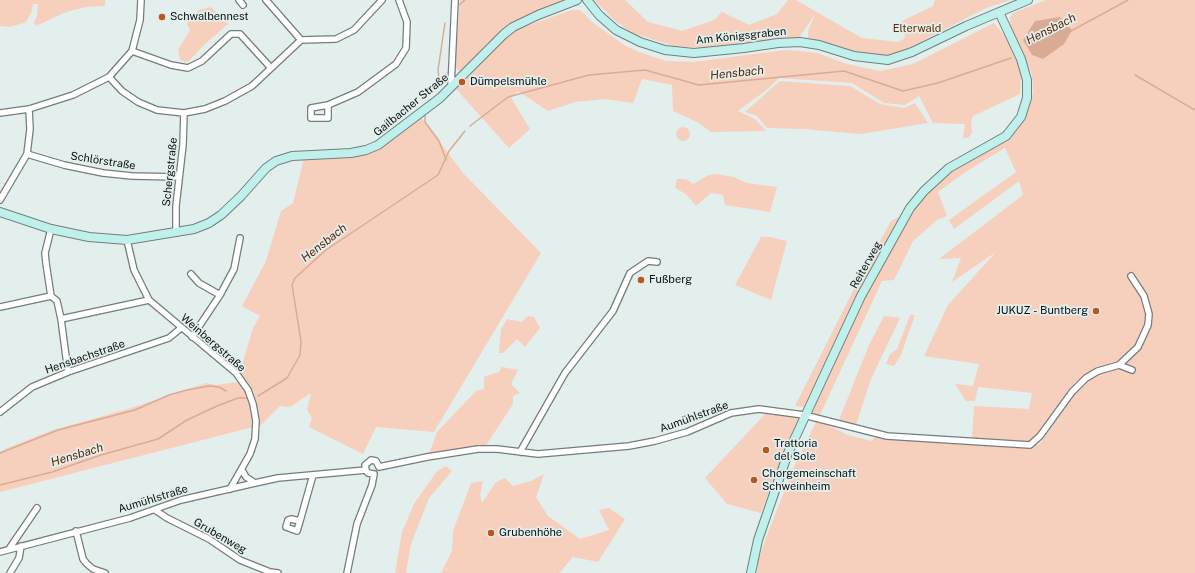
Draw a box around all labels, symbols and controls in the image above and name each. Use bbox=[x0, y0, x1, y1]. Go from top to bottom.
place label: Schwalbennest bbox=[170, 10, 249, 24]
water label: Hensbach bbox=[1024, 10, 1078, 48]
marker: Schwalbennest bbox=[157, 12, 167, 22]
park label: Elterwald bbox=[893, 22, 941, 36]
street label: Am Königsgraben bbox=[695, 25, 787, 47]
water label: Hensbach bbox=[709, 63, 765, 83]
street label: Gailbacher Straße bbox=[371, 71, 451, 139]
place label: Dümpelsmühle bbox=[470, 75, 547, 89]
marker: Dümpelsmühle bbox=[457, 77, 467, 87]
street label: Schergstraße bbox=[160, 137, 180, 207]
street label: Schlörstraße bbox=[69, 149, 137, 173]
water label: Hensbach bbox=[298, 221, 350, 265]
street label: Reiterweg bbox=[847, 239, 885, 291]
place label: Fußberg bbox=[649, 273, 692, 287]
marker: Fußberg bbox=[636, 275, 646, 285]
place label: JUKUZ - Buntberg bbox=[996, 304, 1088, 318]
marker: JUKUZ - Buntberg bbox=[1091, 306, 1101, 316]
street label: Weinbergstraße bbox=[178, 311, 248, 375]
street label: Hensbachstraße bbox=[43, 337, 127, 377]
street label: Aumühlstraße bbox=[658, 398, 730, 436]
place label: Trattoria del Sole bbox=[774, 437, 817, 463]
water label: Hensbach bbox=[49, 440, 105, 470]
marker: Trattoria del Sole bbox=[761, 445, 771, 455]
place label: Chorgemeinschaft Schweinheim bbox=[762, 467, 856, 493]
marker: Chorgemeinschaft Schweinheim bbox=[749, 475, 759, 485]
street label: Aumühlstraße bbox=[117, 482, 189, 516]
street label: Grubenweg bbox=[191, 515, 249, 557]
place label: Grubenhöhe bbox=[499, 526, 562, 540]
marker: Grubenhöhe bbox=[486, 528, 496, 538]

